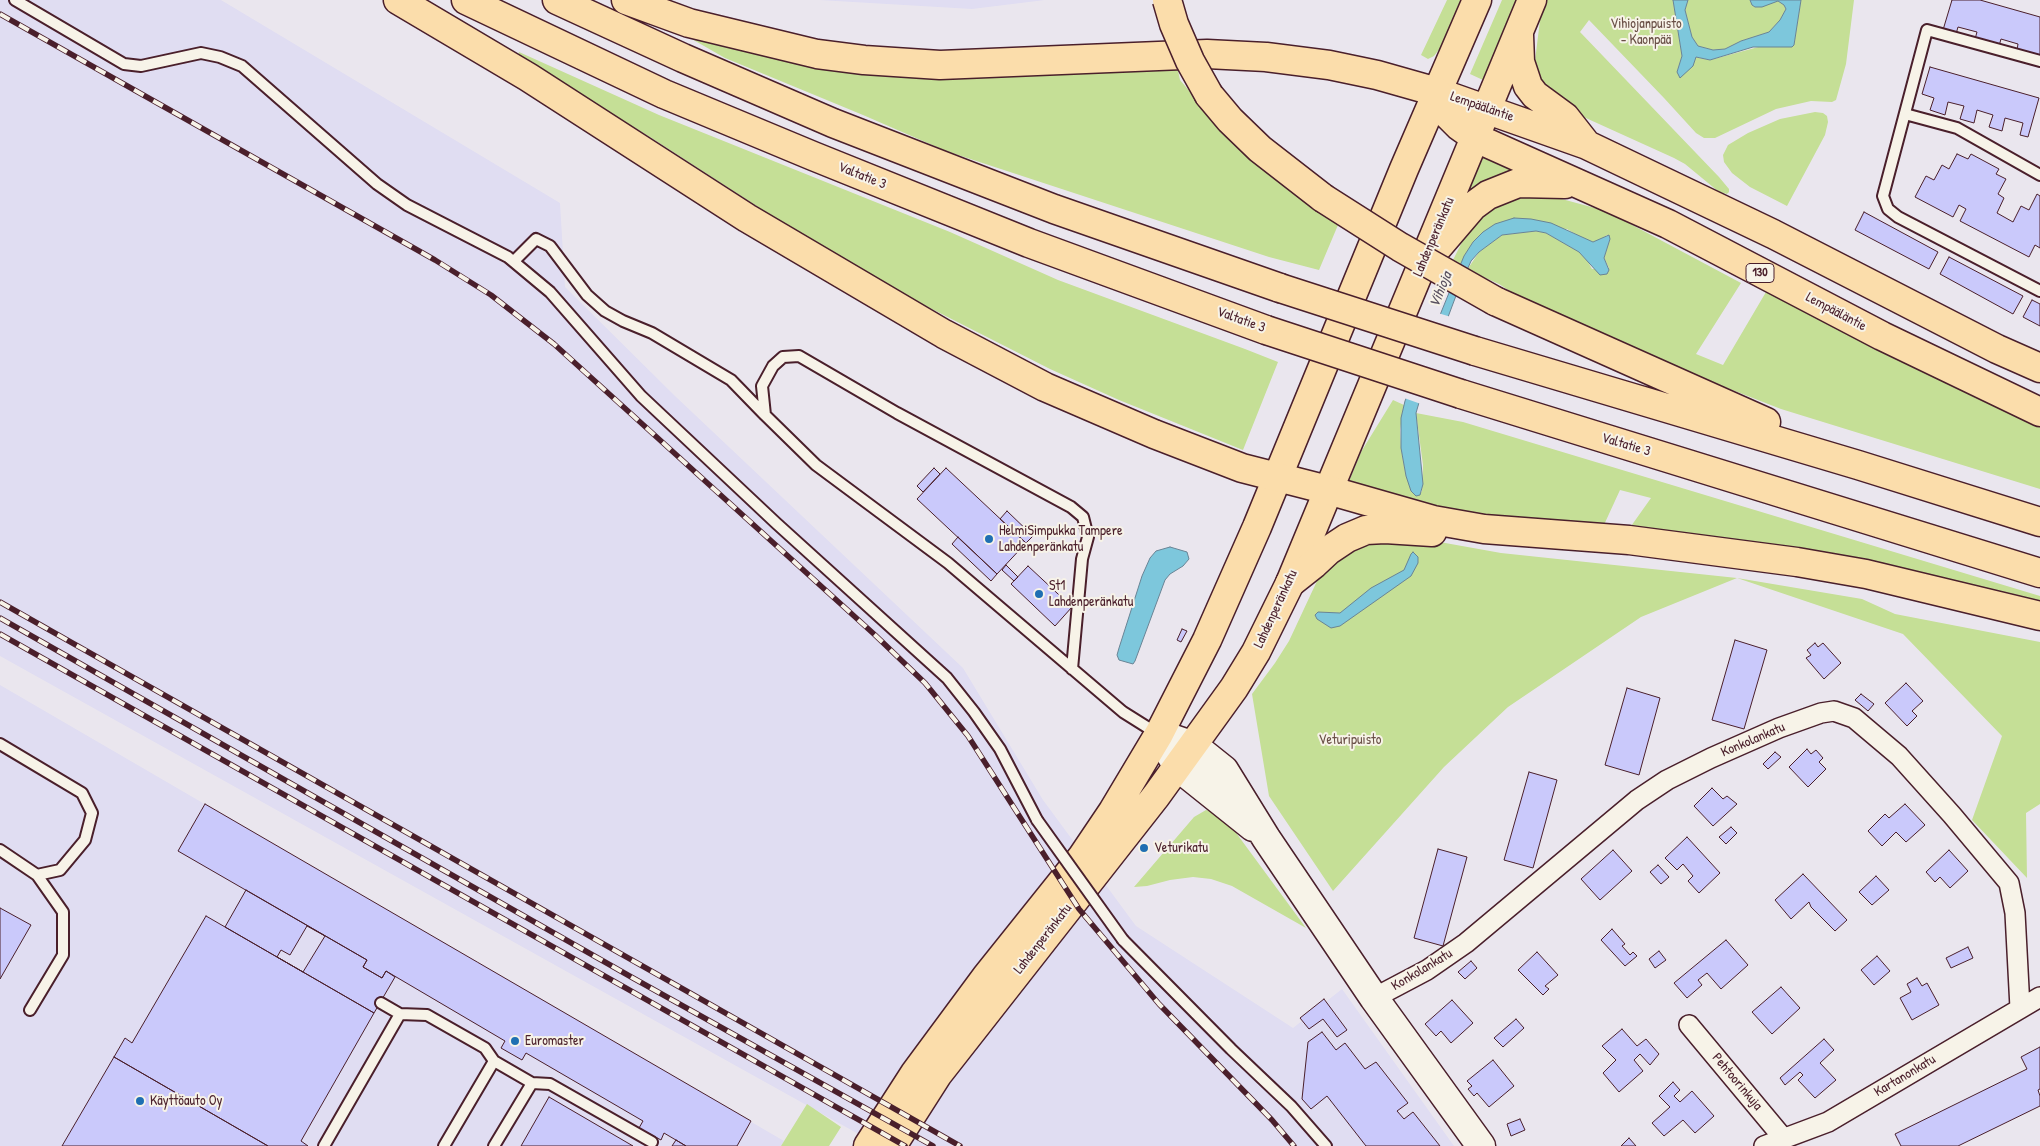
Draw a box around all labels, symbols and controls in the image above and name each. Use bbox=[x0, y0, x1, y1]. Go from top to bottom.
park label: Vihiojanpuisto - Kaonpää bbox=[1610, 16, 1682, 48]
street label: Lempääläntie bbox=[1448, 88, 1516, 126]
street label: Valtatie 3 bbox=[835, 159, 889, 193]
street label: Lahdenperänkatu bbox=[1410, 195, 1458, 279]
road number: 130 bbox=[1746, 264, 1774, 282]
water label: Vihioja bbox=[1426, 270, 1456, 310]
street label: Lempääläntie bbox=[1803, 289, 1869, 335]
street label: Valtatie 3 bbox=[1214, 303, 1268, 337]
street label: Valtatie 3 bbox=[1599, 430, 1653, 460]
place label: HelmiSimpukka Tampere Lahdenperänkatu bbox=[999, 523, 1123, 556]
marker: HelmiSimpukka Tampere Lahdenperänkatu bbox=[983, 533, 995, 545]
street label: Lahdenperänkatu bbox=[1251, 567, 1301, 651]
place label: St1 Lahdenperänkatu bbox=[1049, 578, 1133, 610]
marker: St1 Lahdenperänkatu bbox=[1033, 588, 1045, 600]
street label: Konkolankatu bbox=[1718, 719, 1788, 761]
park label: Veturipuisto bbox=[1319, 732, 1381, 748]
place label: Veturikatu bbox=[1154, 840, 1208, 856]
marker: Veturikatu bbox=[1138, 842, 1150, 854]
street label: Lahdenperänkatu bbox=[1010, 901, 1076, 977]
street label: Konkolankatu bbox=[1389, 945, 1455, 995]
place label: Euromaster bbox=[525, 1033, 584, 1049]
marker: Euromaster bbox=[509, 1035, 521, 1047]
street label: Pehtoorinkuja bbox=[1708, 1050, 1766, 1114]
street label: Kartanonkatu bbox=[1871, 1051, 1939, 1101]
place label: Käyttöauto Oy bbox=[150, 1093, 222, 1109]
marker: Käyttöauto Oy bbox=[134, 1095, 146, 1107]

